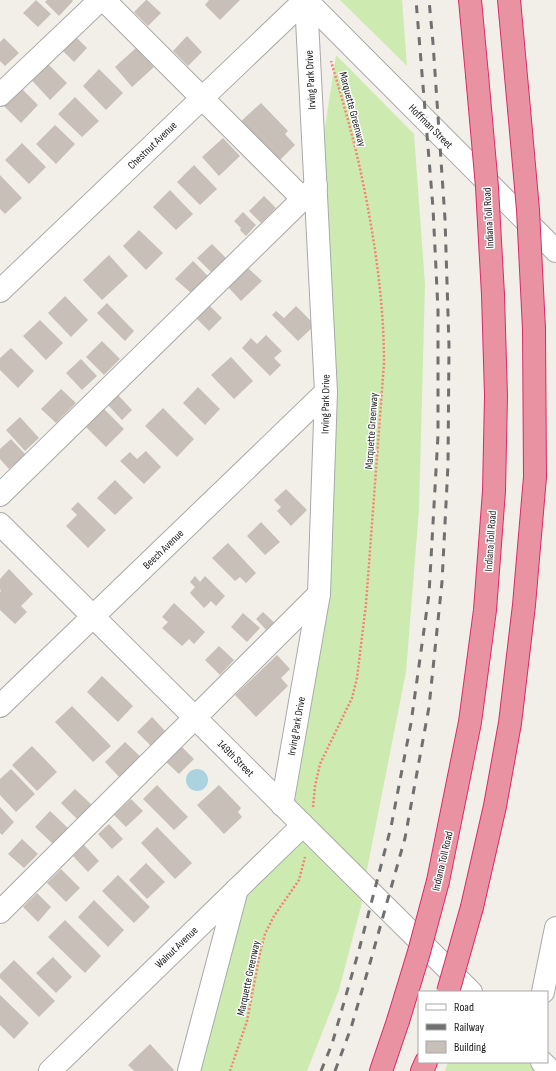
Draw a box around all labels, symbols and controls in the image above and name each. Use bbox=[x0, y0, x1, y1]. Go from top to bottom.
street label: Irving Park Drive bbox=[302, 50, 319, 110]
street label: Marquette Greenway bbox=[336, 70, 369, 149]
street label: Hoffman Street bbox=[406, 101, 456, 152]
street label: Chestnut Avenue bbox=[125, 119, 180, 172]
street label: Indiana Toll Road bbox=[480, 187, 497, 249]
street label: Irving Park Drive bbox=[318, 374, 333, 434]
street label: Marquette Greenway bbox=[362, 392, 381, 470]
street label: Indiana Toll Road bbox=[482, 510, 499, 572]
street label: Beech Avenue bbox=[140, 527, 186, 572]
street label: Irving Park Drive bbox=[285, 696, 308, 757]
street label: 149th Street bbox=[215, 737, 257, 780]
street label: Indiana Toll Road bbox=[429, 830, 456, 892]
street label: Walnut Avenue bbox=[152, 924, 200, 971]
street label: Marquette Greenway bbox=[234, 939, 263, 1017]
legend bbox=[418, 991, 548, 1063]
text: Road bbox=[454, 1000, 474, 1015]
text: Railway bbox=[454, 1020, 485, 1035]
text: Building bbox=[454, 1040, 486, 1055]

